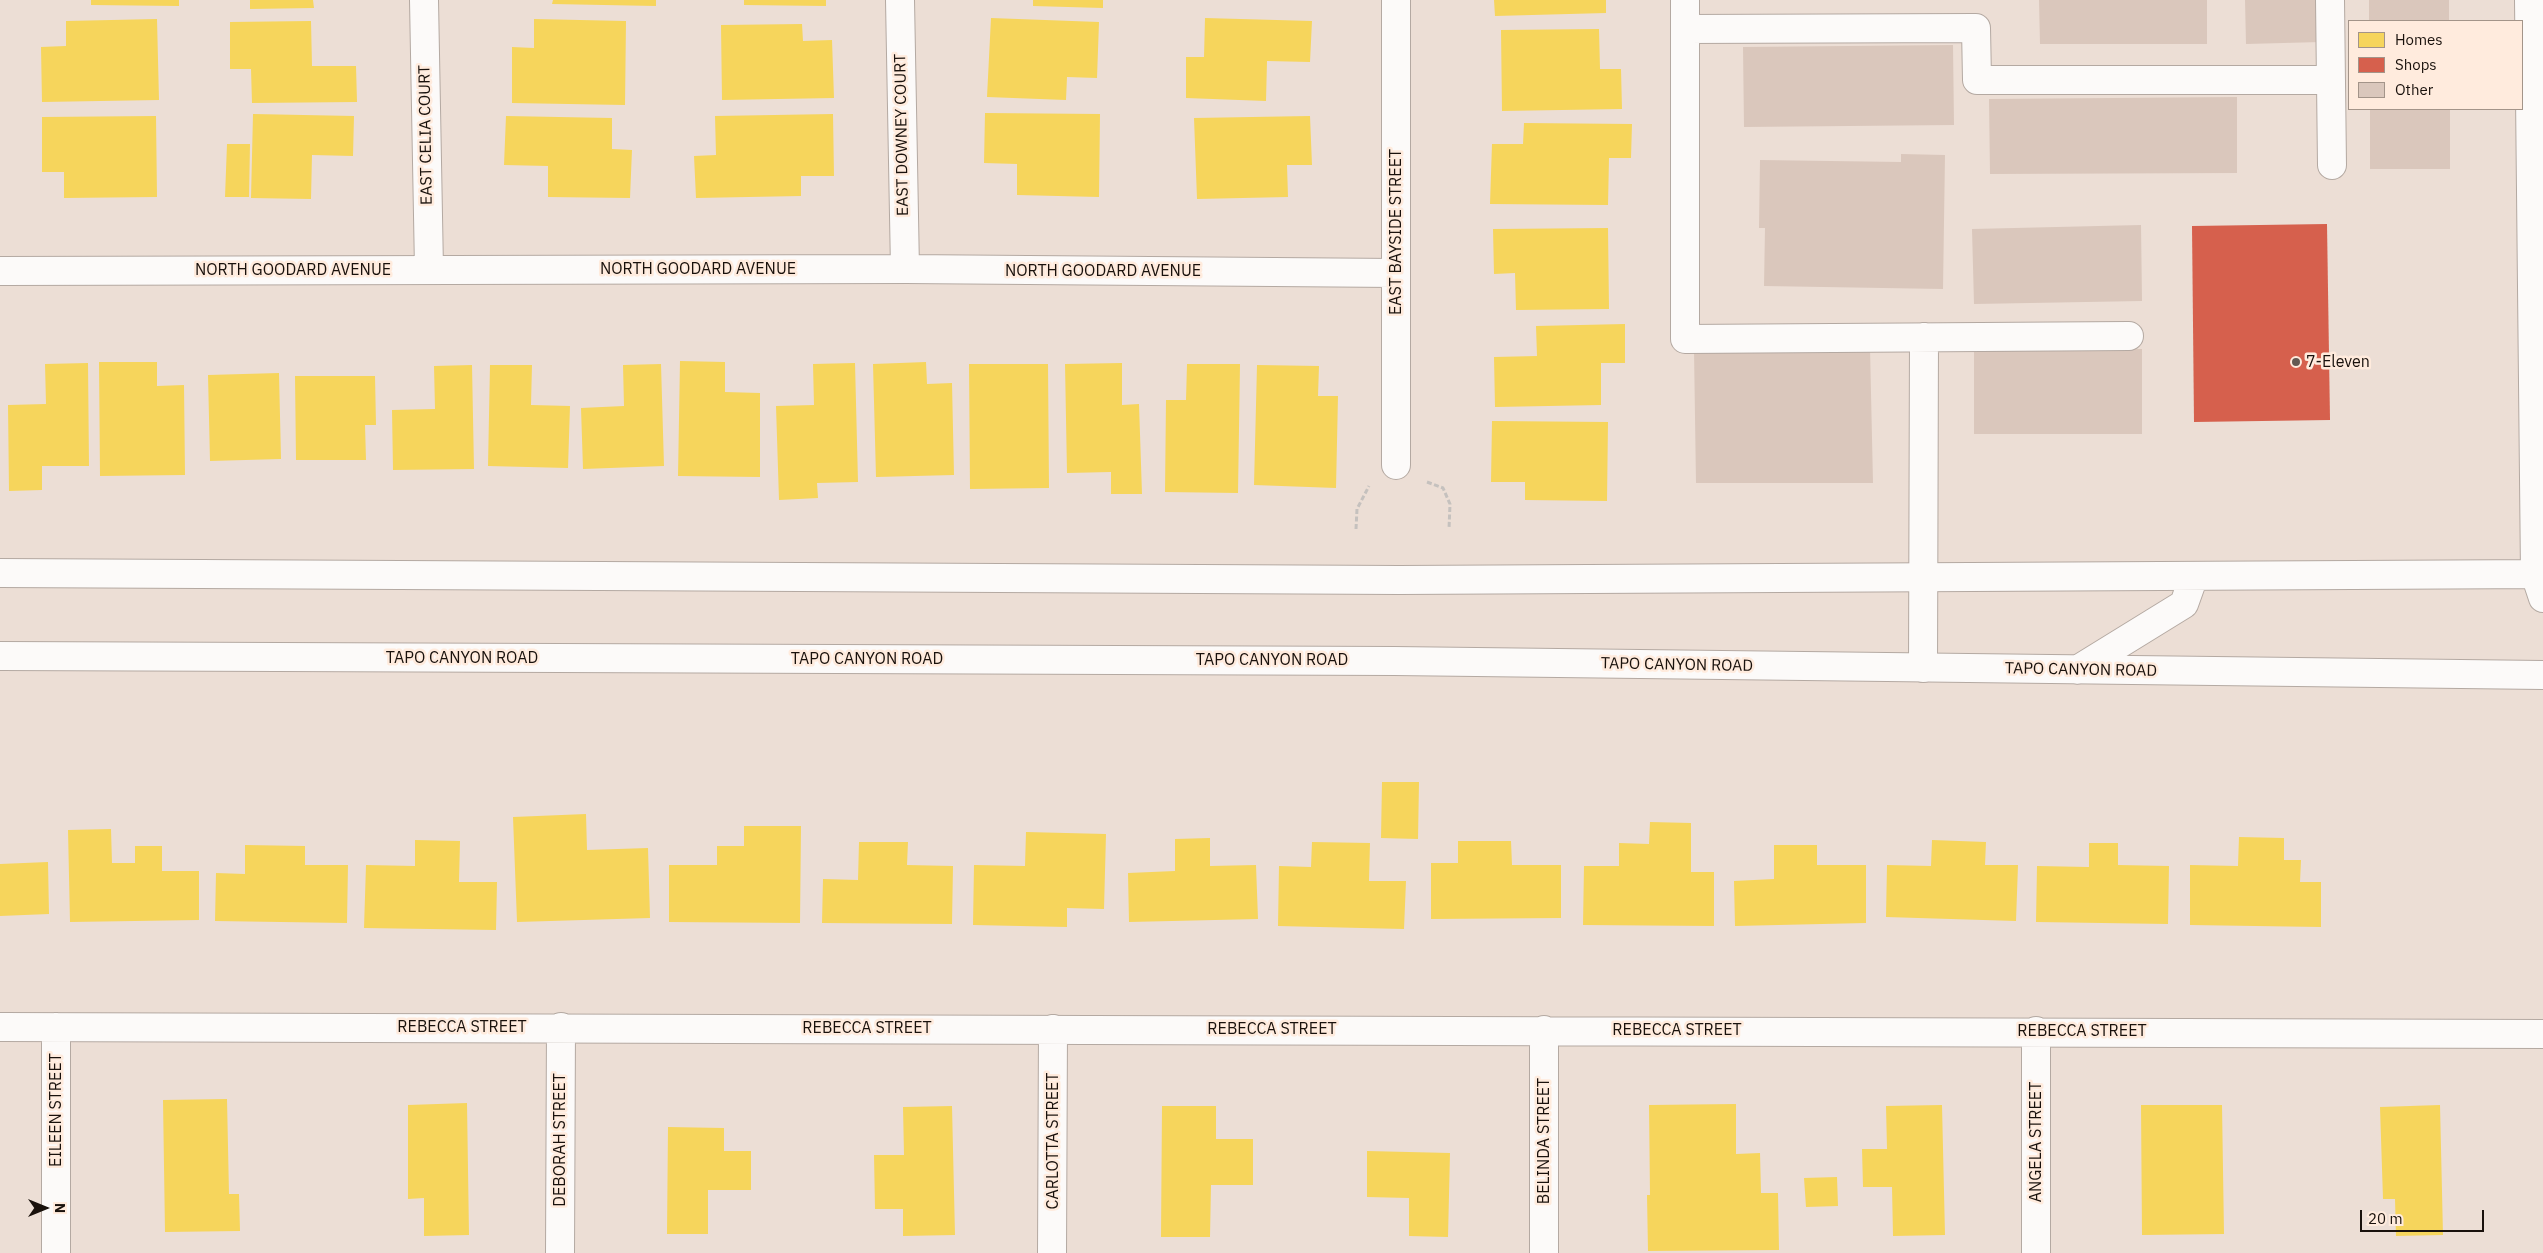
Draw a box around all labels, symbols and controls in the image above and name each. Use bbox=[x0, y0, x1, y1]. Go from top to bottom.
legend bbox=[2348, 20, 2523, 110]
text: Homes bbox=[2395, 30, 2443, 49]
street label: EAST DOWNEY COURT bbox=[891, 54, 913, 216]
text: Shops bbox=[2395, 55, 2437, 74]
street label: EAST CELIA COURT bbox=[415, 65, 437, 205]
text: Other bbox=[2395, 80, 2433, 99]
street label: EAST BAYSIDE STREET bbox=[1386, 149, 1406, 315]
street label: NORTH GOODARD AVENUE bbox=[600, 259, 796, 279]
street label: NORTH GOODARD AVENUE bbox=[195, 260, 391, 280]
street label: NORTH GOODARD AVENUE bbox=[1005, 261, 1201, 281]
place label: 7-Eleven bbox=[2306, 352, 2370, 372]
marker: 7-Eleven bbox=[2290, 356, 2302, 368]
street label: TAPO CANYON ROAD bbox=[386, 648, 538, 668]
street label: TAPO CANYON ROAD bbox=[791, 649, 943, 669]
street label: TAPO CANYON ROAD bbox=[1196, 650, 1348, 670]
street label: TAPO CANYON ROAD bbox=[1601, 654, 1753, 676]
street label: TAPO CANYON ROAD bbox=[2005, 659, 2157, 681]
street label: REBECCA STREET bbox=[397, 1017, 527, 1037]
street label: REBECCA STREET bbox=[802, 1018, 932, 1038]
street label: REBECCA STREET bbox=[1207, 1019, 1337, 1039]
street label: REBECCA STREET bbox=[1612, 1020, 1742, 1040]
street label: REBECCA STREET bbox=[2017, 1021, 2147, 1041]
street label: EILEEN STREET bbox=[46, 1053, 66, 1167]
street label: DEBORAH STREET bbox=[550, 1073, 570, 1207]
street label: CARLOTTA STREET bbox=[1043, 1073, 1063, 1209]
street label: BELINDA STREET bbox=[1534, 1078, 1554, 1204]
street label: ANGELA STREET bbox=[2026, 1082, 2046, 1202]
north arrow bbox=[20, 1183, 70, 1233]
scale bar bbox=[2363, 1200, 2487, 1232]
text: N bbox=[51, 1203, 69, 1213]
text: 20 m bbox=[2368, 1209, 2403, 1228]

